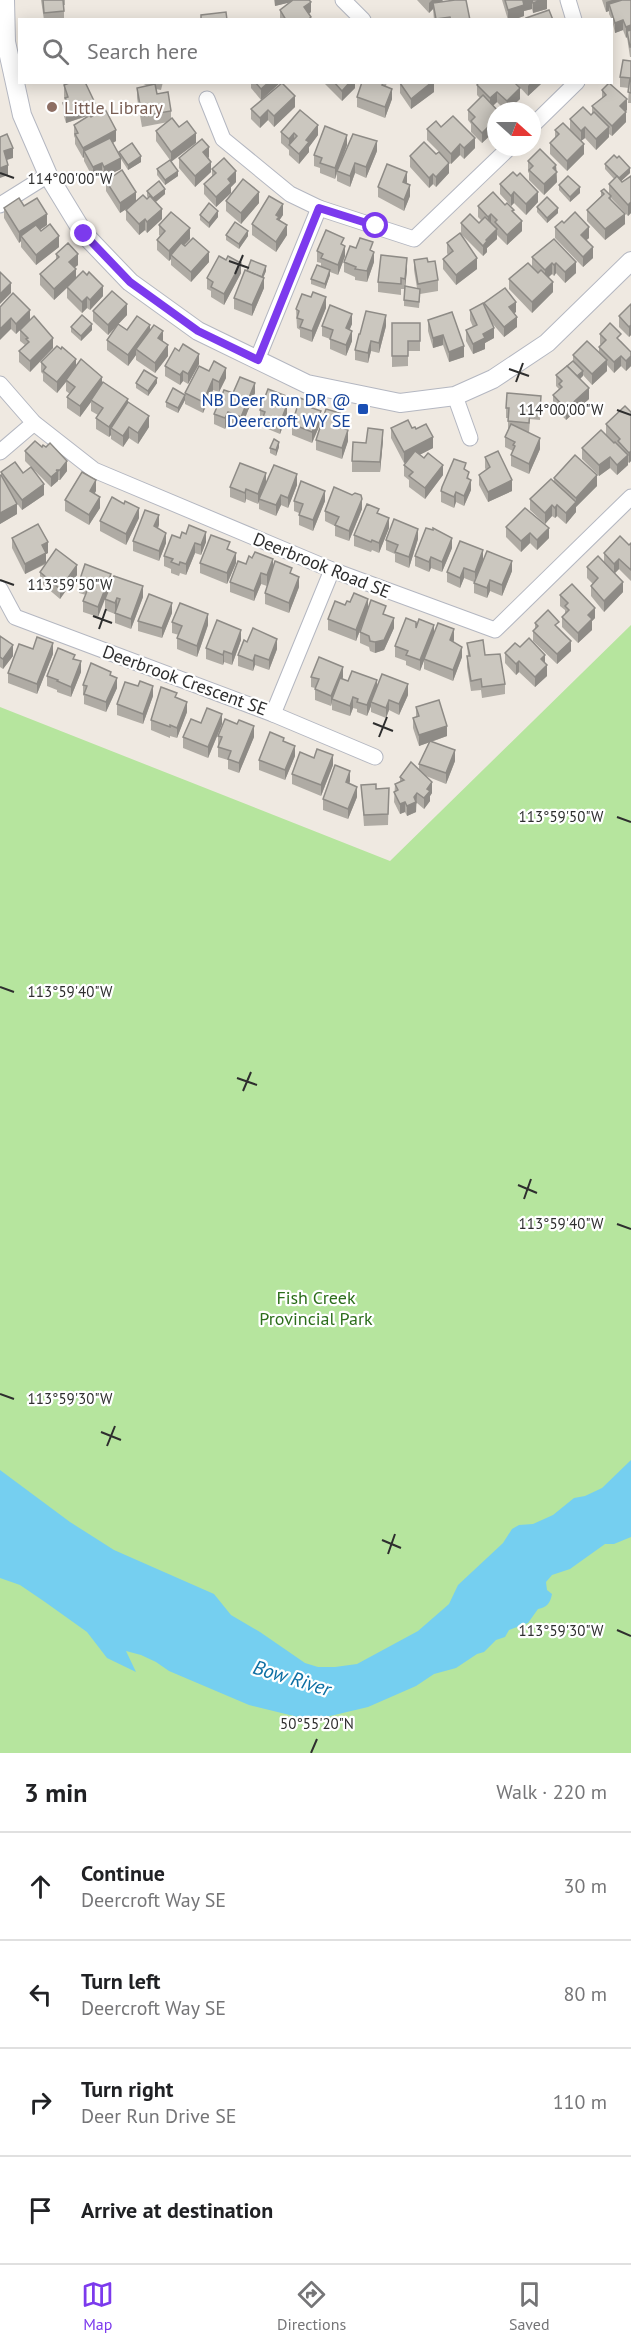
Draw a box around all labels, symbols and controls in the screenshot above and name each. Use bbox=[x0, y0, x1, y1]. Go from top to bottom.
search box bbox=[18, 18, 613, 84]
icon: search bbox=[39, 35, 72, 68]
text: Search here bbox=[87, 37, 198, 65]
place label: Little Library bbox=[64, 96, 164, 119]
marker: Little Library bbox=[45, 100, 59, 114]
north arrow bbox=[487, 102, 541, 156]
text: 114°00'00"W bbox=[28, 169, 113, 188]
route start bbox=[362, 212, 388, 238]
route end bbox=[70, 220, 96, 246]
place label: NB Deer Run DR @ Deercroft WY SE bbox=[201, 388, 351, 432]
text: 114°00'00"W bbox=[519, 400, 604, 419]
marker: NB Deer Run DR @ Deercroft WY SE bbox=[356, 402, 370, 416]
street label: Deerbrook Road SE bbox=[250, 527, 394, 603]
text: 113°59'50"W bbox=[28, 575, 113, 594]
street label: Deerbrook Crescent SE bbox=[99, 639, 271, 721]
text: 113°59'50"W bbox=[519, 807, 604, 826]
text: 113°59'40"W bbox=[28, 982, 113, 1001]
text: 113°59'40"W bbox=[519, 1214, 604, 1233]
park label: Fish Creek Provincial Park bbox=[259, 1286, 373, 1330]
text: 113°59'30"W bbox=[28, 1389, 113, 1408]
text: 113°59'30"W bbox=[519, 1621, 604, 1640]
water label: Bow River bbox=[250, 1654, 336, 1703]
text: 50°55'20"N bbox=[280, 1714, 354, 1733]
text: 3 min bbox=[24, 1776, 87, 1809]
text: Walk · 220 m bbox=[496, 1779, 607, 1805]
text: Continue bbox=[81, 1859, 165, 1887]
icon: ahead bbox=[24, 1870, 57, 1903]
text: 30 m bbox=[564, 1873, 607, 1899]
text: Deercroft Way SE bbox=[81, 1887, 226, 1913]
text: Turn left bbox=[81, 1967, 161, 1995]
icon: left bbox=[24, 1978, 57, 2011]
text: 80 m bbox=[564, 1981, 607, 2007]
text: Deercroft Way SE bbox=[81, 1995, 226, 2021]
text: Turn right bbox=[81, 2075, 173, 2103]
icon: right bbox=[24, 2086, 57, 2119]
text: 110 m bbox=[553, 2089, 607, 2115]
text: Deer Run Drive SE bbox=[81, 2103, 237, 2129]
icon: arrive bbox=[24, 2194, 57, 2227]
text: Arrive at destination bbox=[81, 2196, 273, 2224]
tab: Map bbox=[81, 2278, 114, 2334]
tab: Directions bbox=[277, 2278, 346, 2334]
tab: Saved bbox=[509, 2278, 550, 2334]

